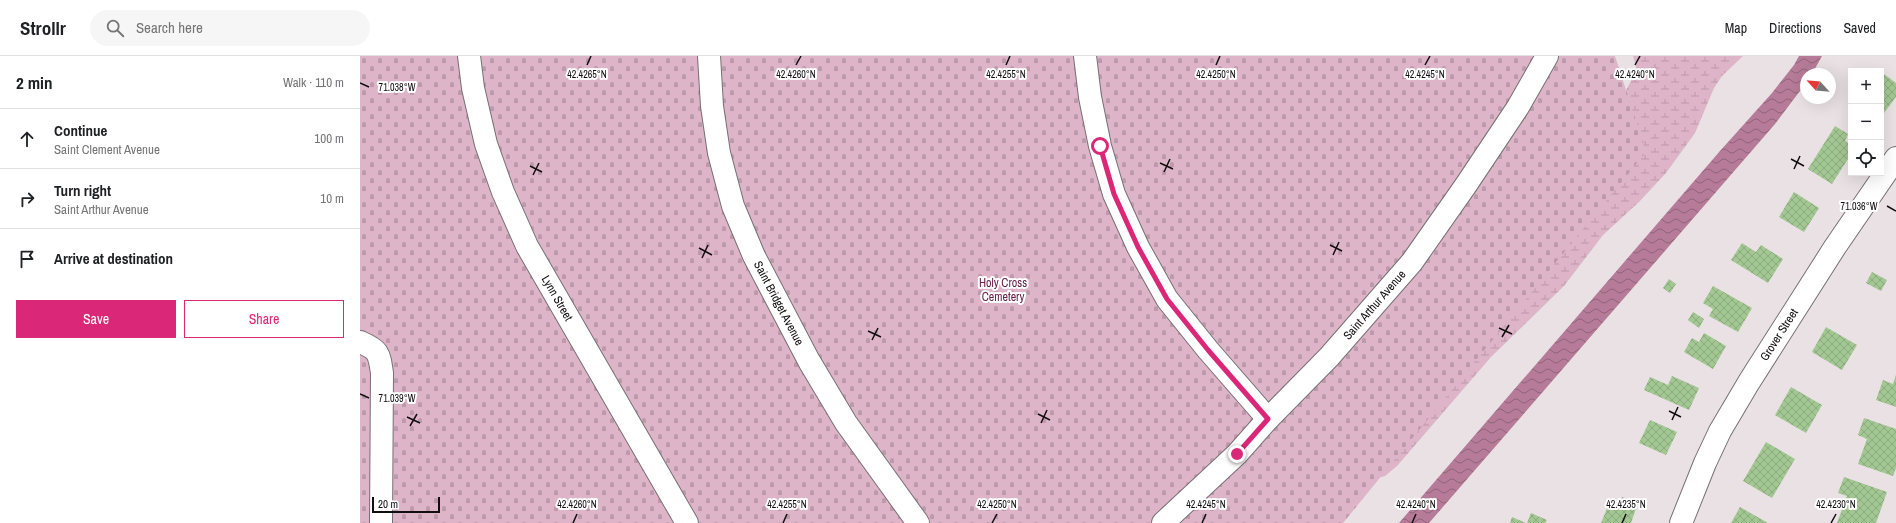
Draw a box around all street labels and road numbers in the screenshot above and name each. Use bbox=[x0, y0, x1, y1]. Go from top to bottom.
street label: Saint Bridget Avenue bbox=[750, 258, 807, 348]
street label: Saint Arthur Avenue bbox=[1340, 267, 1409, 343]
street label: Lynn Street bbox=[538, 272, 577, 324]
street label: Grover Street bbox=[1756, 305, 1802, 364]

